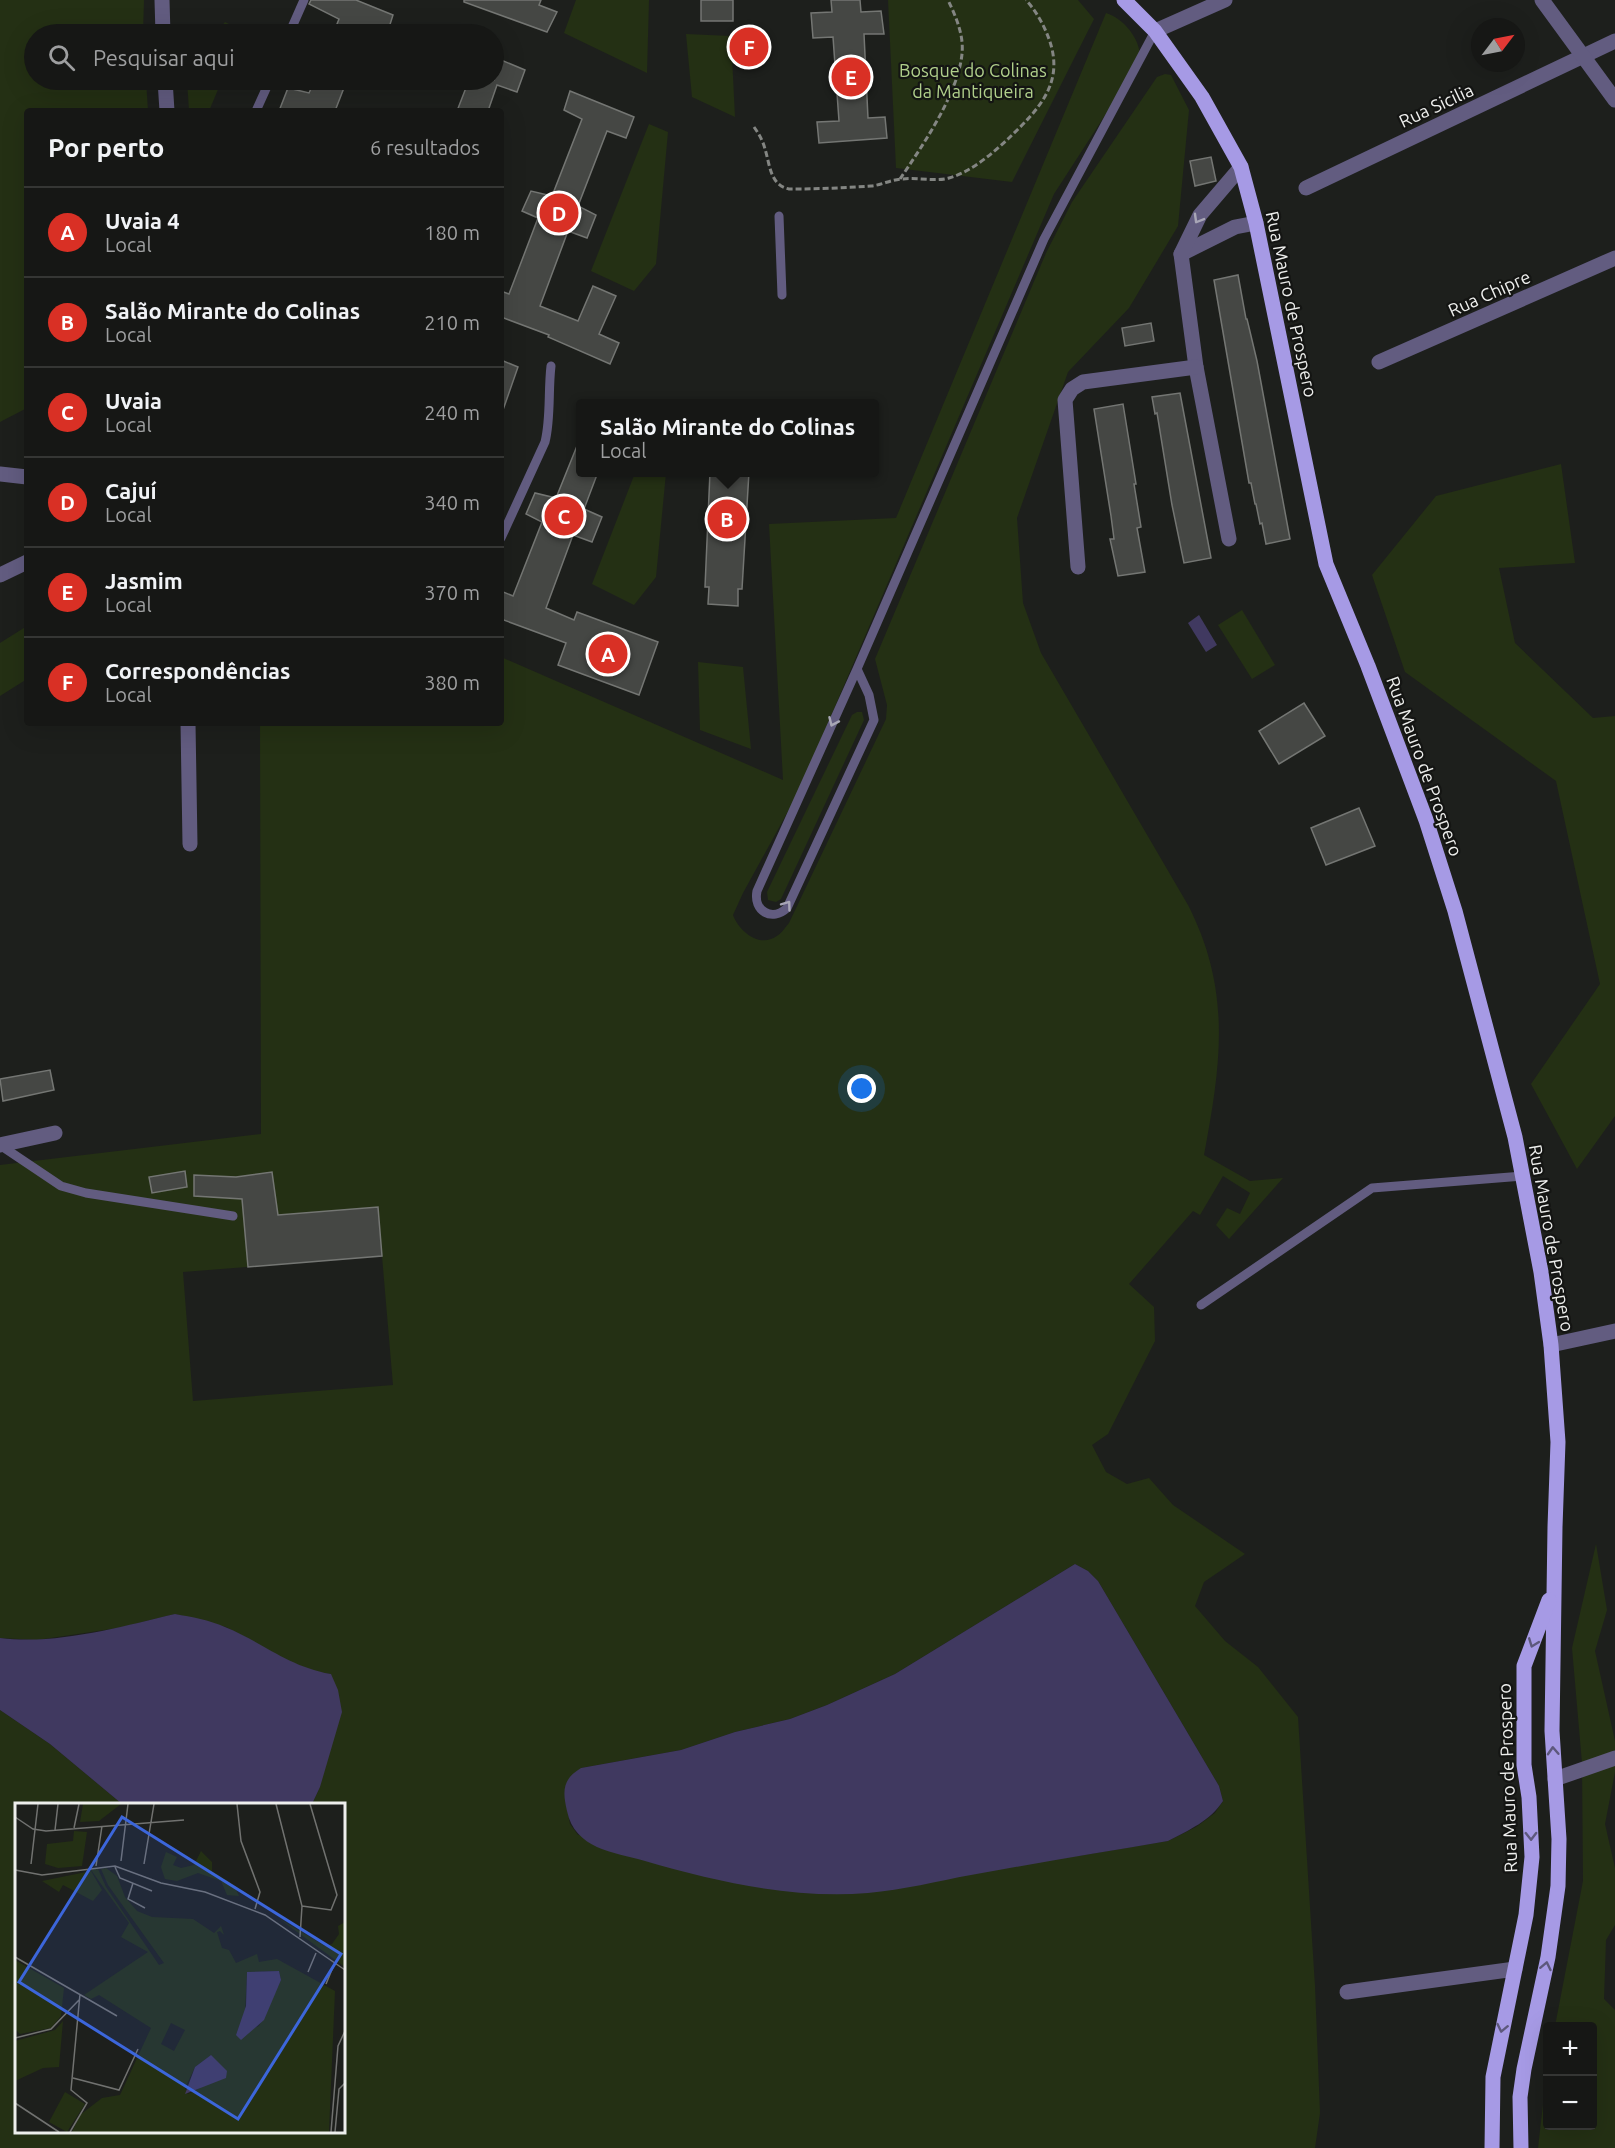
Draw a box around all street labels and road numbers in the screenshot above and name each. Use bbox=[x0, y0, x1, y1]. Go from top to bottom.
street label: Rua Sicilia bbox=[1396, 79, 1476, 131]
street label: Rua Mauro de Prospero bbox=[1262, 209, 1322, 399]
street label: Rua Chipre bbox=[1445, 266, 1533, 320]
street label: Rua Mauro de Prospero bbox=[1383, 673, 1467, 859]
street label: Rua Mauro de Prospero bbox=[1526, 1143, 1578, 1333]
street label: Rua Mauro de Prospero bbox=[1494, 1683, 1520, 1873]

